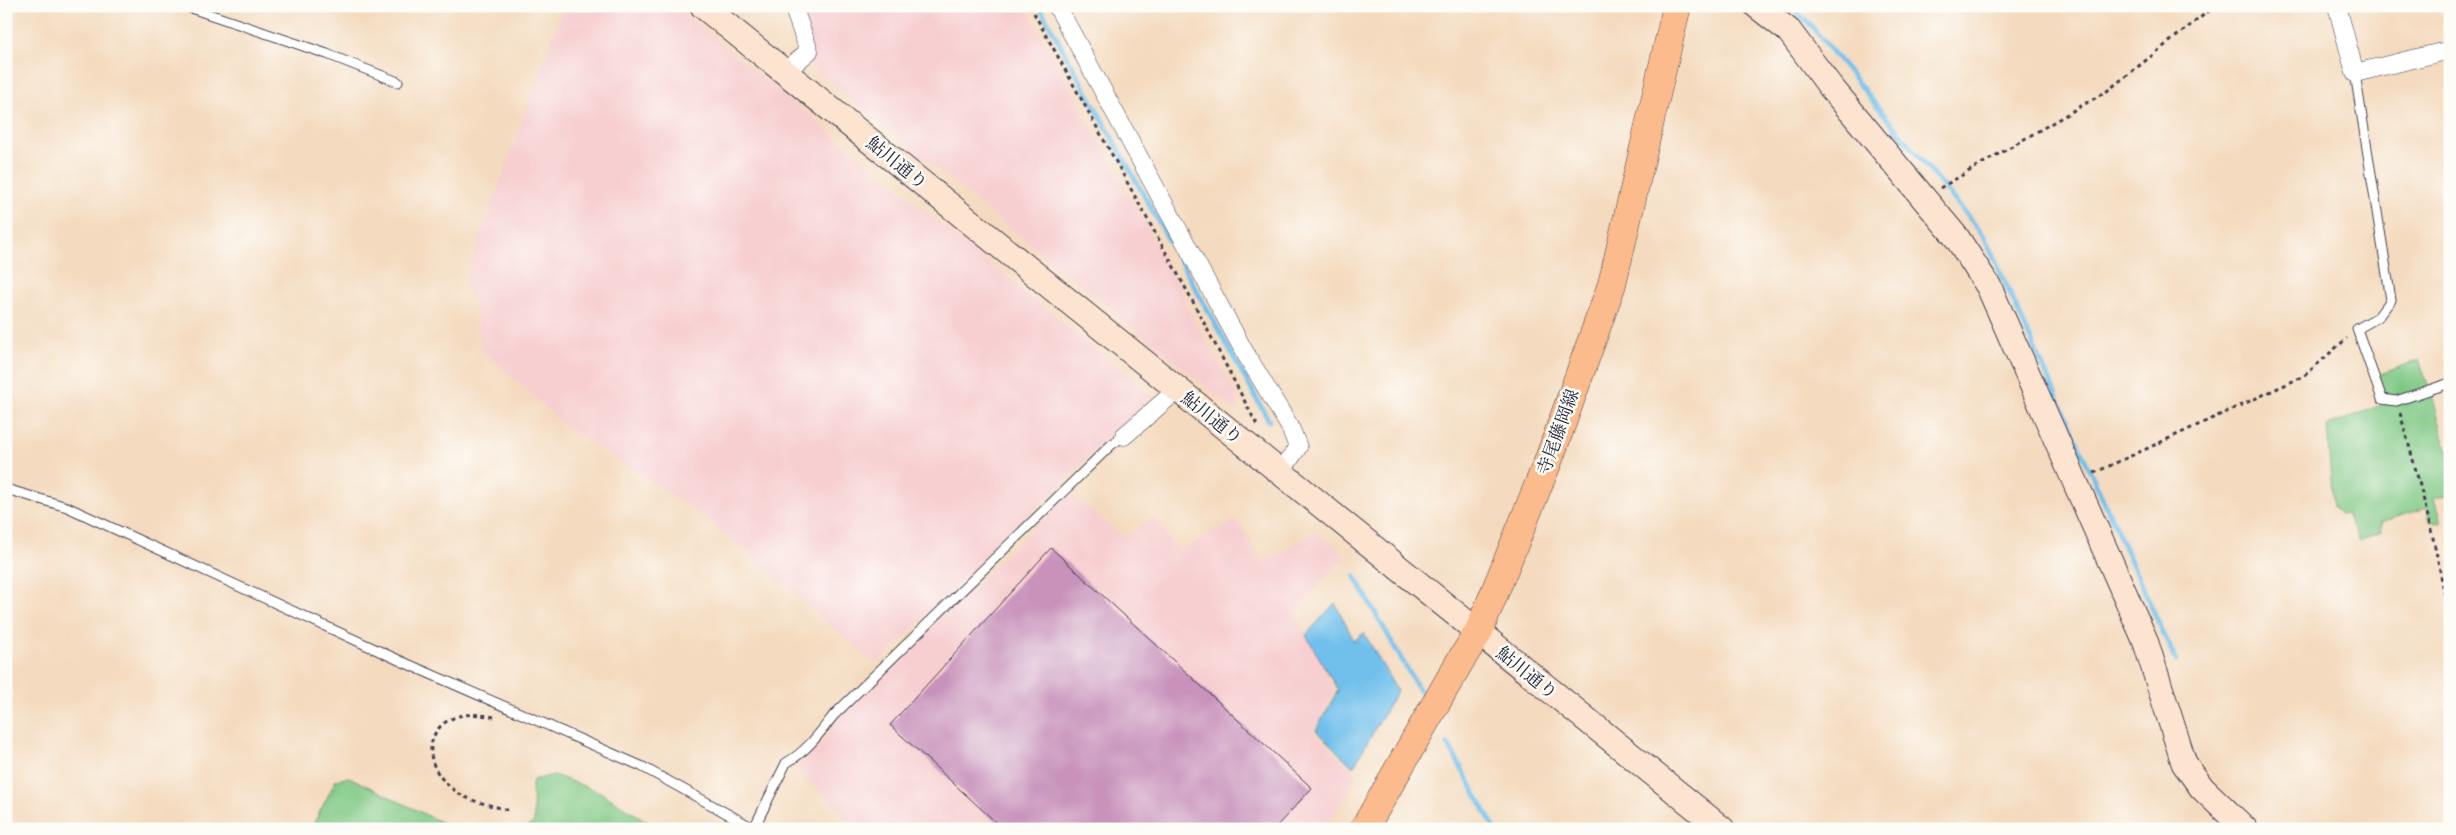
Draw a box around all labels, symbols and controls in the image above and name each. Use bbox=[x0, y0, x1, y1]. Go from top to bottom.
street label: 鮎川通り bbox=[862, 133, 931, 194]
street label: 寺尾藤岡線 bbox=[1533, 386, 1584, 478]
street label: 鮎川通り bbox=[1177, 388, 1246, 449]
street label: 鮎川通り bbox=[1492, 643, 1561, 704]

